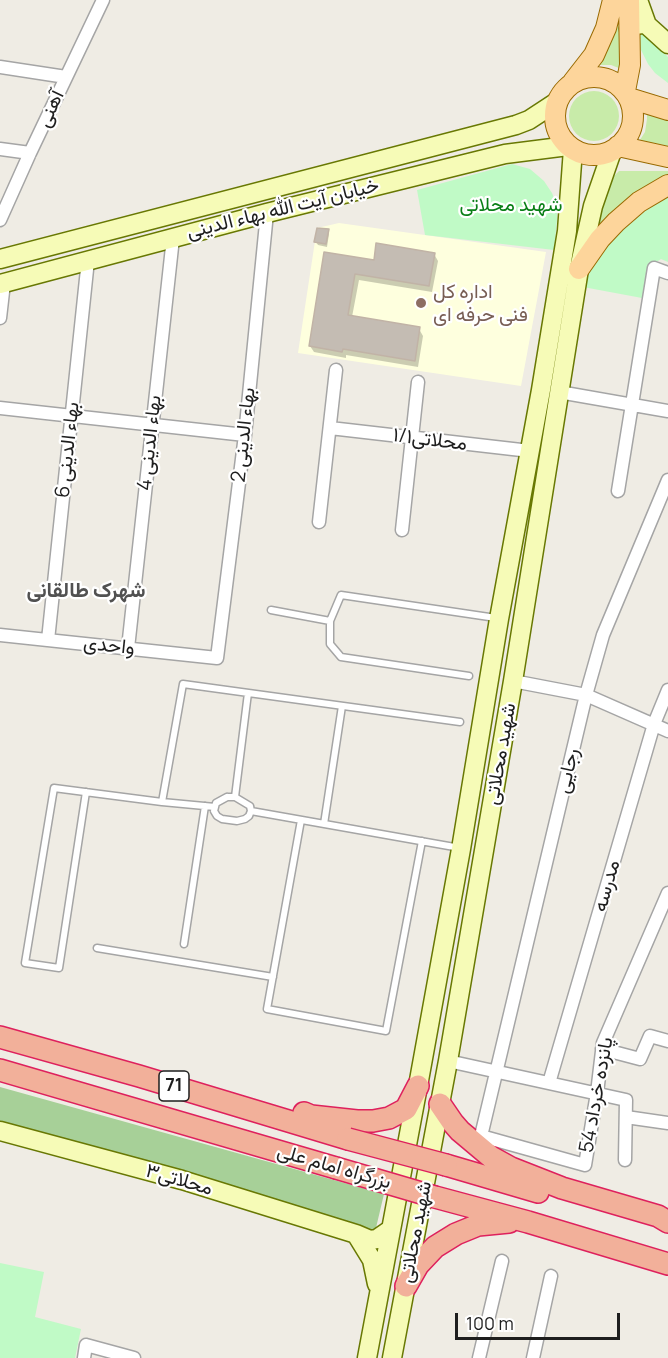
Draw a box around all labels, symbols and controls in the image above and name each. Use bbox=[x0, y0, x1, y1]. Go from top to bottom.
street label: آهنی bbox=[32, 87, 70, 131]
street label: خیابان آیت الله بهاء الدینی bbox=[184, 173, 382, 245]
park label: شهید محلاتی bbox=[459, 193, 563, 217]
place label: اداره کل فنی حرفه ای bbox=[433, 280, 528, 327]
marker: اداره کل فنی حرفه ای bbox=[414, 296, 428, 310]
street label: بهاء الدینی 2 bbox=[227, 386, 261, 484]
street label: بهاء الدینی 4 bbox=[133, 394, 167, 492]
street label: بهاء الدینی 6 bbox=[51, 401, 85, 499]
street label: محلاتی۱/۱ bbox=[391, 424, 469, 456]
district label: شهرک طالقانی bbox=[27, 578, 145, 604]
street label: واحدی bbox=[82, 631, 136, 661]
street label: شهید محلاتی bbox=[480, 701, 522, 807]
street label: رجایی bbox=[551, 746, 585, 796]
street label: مدرسه bbox=[588, 857, 626, 915]
street label: پانزده خرداد 54 bbox=[575, 1035, 619, 1155]
road number: 71 bbox=[159, 1071, 189, 1101]
street label: بزرگراه امام علی bbox=[274, 1139, 394, 1195]
street label: محلاتی۳ bbox=[143, 1159, 215, 1201]
street label: شهید محلاتی bbox=[394, 1179, 438, 1285]
scale bar bbox=[458, 1301, 623, 1339]
text: 100 m bbox=[466, 1311, 514, 1335]

